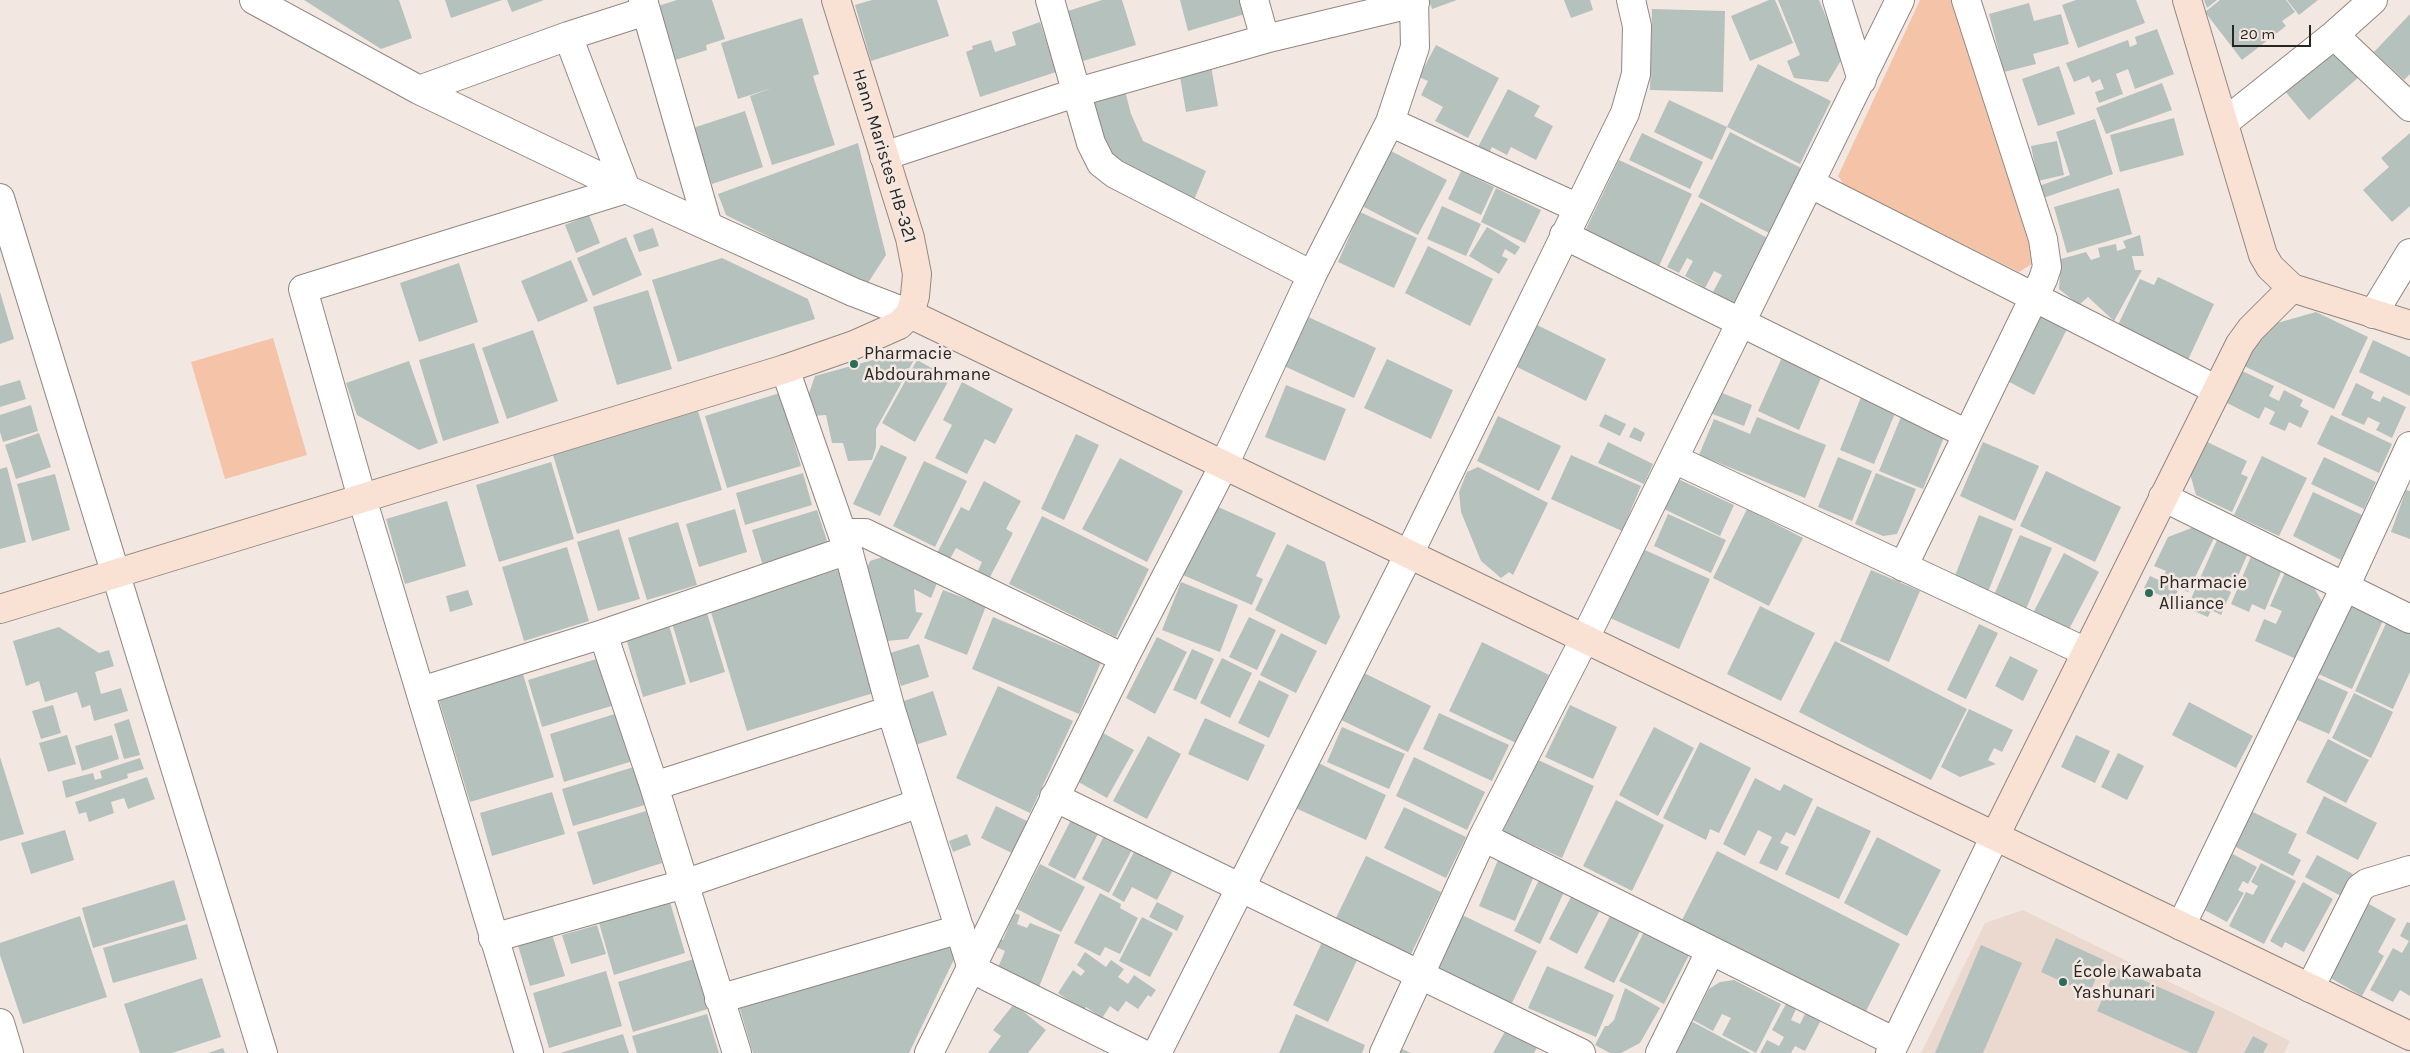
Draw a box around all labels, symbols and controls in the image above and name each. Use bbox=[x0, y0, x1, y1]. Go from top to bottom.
scale bar bbox=[2235, 15, 2314, 47]
text: 20 m bbox=[2240, 25, 2275, 43]
street label: Hann Maristes HB-321 bbox=[847, 66, 921, 246]
place label: Pharmacie Abdourahmane bbox=[864, 343, 991, 386]
marker: Pharmacie Abdourahmane bbox=[848, 358, 860, 370]
place label: Pharmacie Alliance bbox=[2159, 572, 2247, 614]
marker: Pharmacie Alliance bbox=[2143, 587, 2155, 599]
place label: École Kawabata Yashunari bbox=[2073, 961, 2202, 1004]
marker: École Kawabata Yashunari bbox=[2057, 976, 2069, 988]

